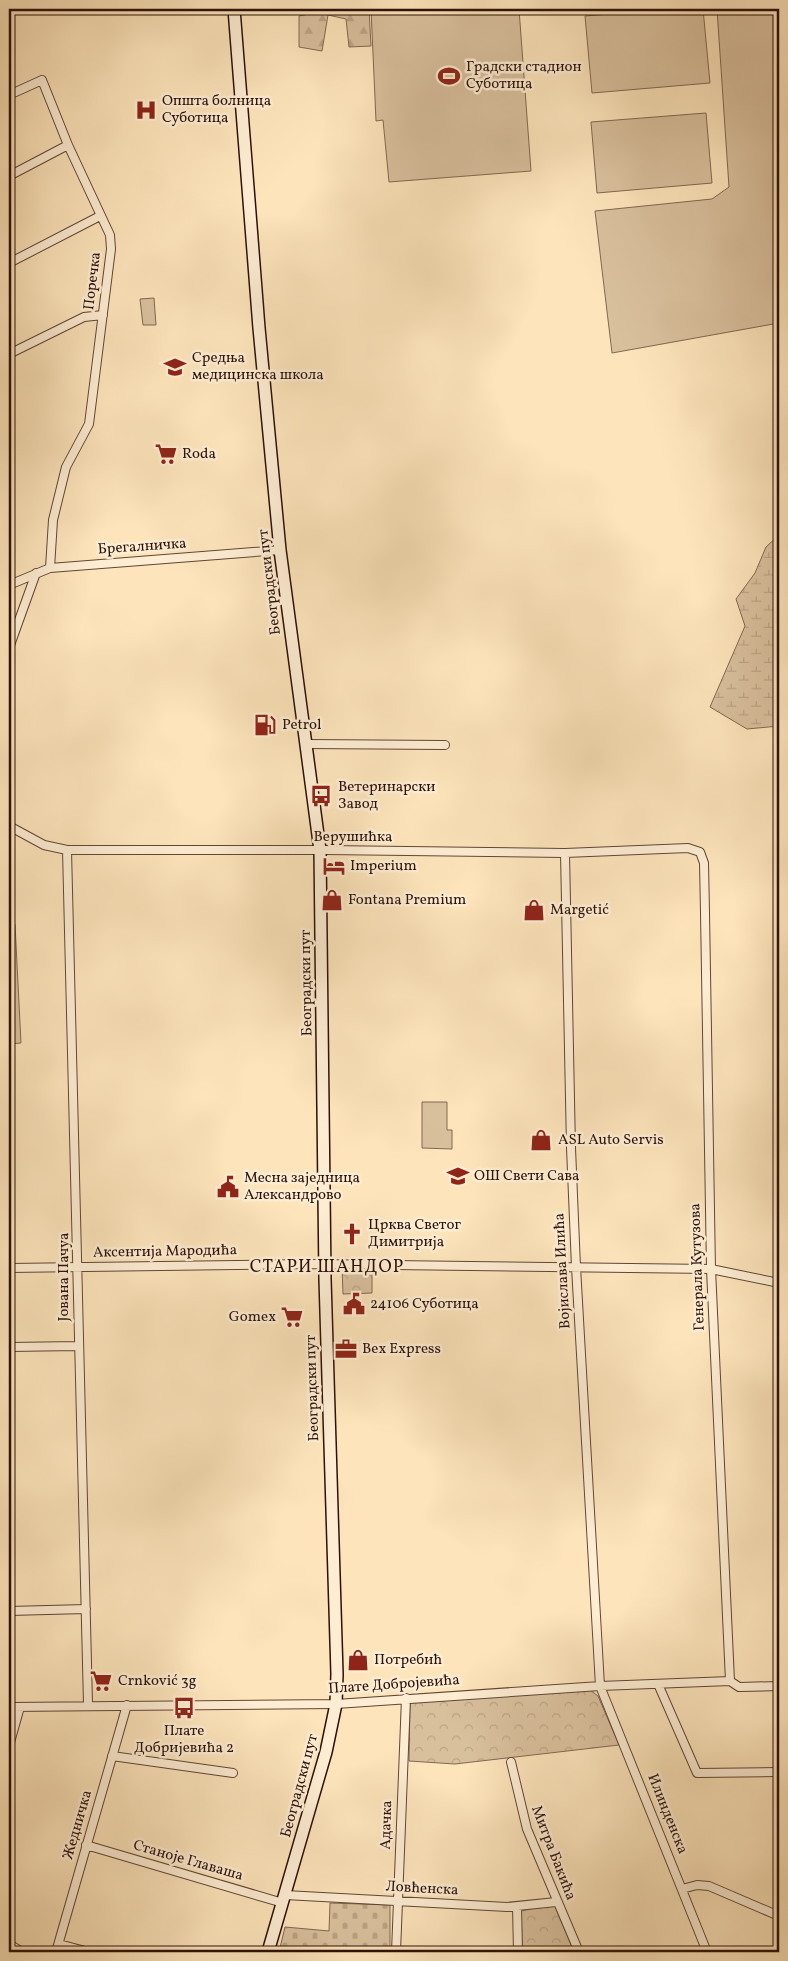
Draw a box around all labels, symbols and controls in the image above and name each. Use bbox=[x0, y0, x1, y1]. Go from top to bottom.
place label: Градски стадион Суботица bbox=[466, 57, 582, 95]
sports icon: Градски стадион Суботица bbox=[436, 63, 462, 89]
place label: Општа болница Суботица bbox=[162, 91, 271, 129]
hospital icon: Општа болница Суботица bbox=[133, 97, 159, 123]
street label: Поречка bbox=[79, 251, 107, 311]
place label: Средња медицинска школа bbox=[192, 348, 324, 386]
school or university icon: Средња медицинска школа bbox=[162, 354, 188, 380]
supermarket icon: Roda bbox=[153, 441, 179, 467]
place label: Roda bbox=[182, 444, 216, 465]
street label: Београдски пут bbox=[253, 527, 287, 636]
street label: Брегалничка bbox=[97, 533, 187, 561]
fuel station icon: Petrol bbox=[252, 712, 278, 738]
place label: Petrol bbox=[282, 715, 321, 736]
place label: Ветеринарски Завод bbox=[338, 777, 435, 815]
bus stop icon: Ветеринарски Завод bbox=[308, 783, 334, 809]
street label: Верушићка bbox=[313, 827, 393, 848]
hotel icon: Imperium bbox=[321, 853, 347, 879]
place label: Imperium bbox=[350, 856, 417, 877]
shop icon: Fontana Premium bbox=[319, 887, 345, 913]
place label: Fontana Premium bbox=[348, 890, 466, 911]
shop icon: Margetić bbox=[521, 897, 547, 923]
place label: Margetić bbox=[550, 900, 609, 921]
street label: Београдски пут bbox=[296, 929, 318, 1036]
shop icon: ASL Auto Servis bbox=[528, 1127, 554, 1153]
place label: ASL Auto Servis bbox=[558, 1130, 664, 1151]
school or university icon: ОШ Свети Сава bbox=[445, 1163, 471, 1189]
place label: ОШ Свети Сава bbox=[474, 1166, 580, 1187]
place label: Месна заједница Александрово bbox=[244, 1168, 360, 1206]
public building icon: Месна заједница Александрово bbox=[215, 1174, 241, 1200]
street label: Генерала Кутузова bbox=[685, 1203, 711, 1331]
street label: Војислава Илића bbox=[549, 1212, 577, 1330]
place label: Црква Светог Димитрија bbox=[368, 1215, 461, 1253]
church icon: Црква Светог Димитрија bbox=[339, 1221, 365, 1247]
street label: Јована Пачуа bbox=[54, 1232, 75, 1322]
street label: Аксентија Мародића bbox=[93, 1240, 237, 1264]
district label: СТАРИ ШАНДОР bbox=[250, 1255, 404, 1280]
public building icon: 24106 Суботица bbox=[341, 1291, 367, 1317]
place label: 24106 Суботица bbox=[370, 1294, 479, 1315]
supermarket icon: Gomex bbox=[279, 1304, 305, 1330]
place label: Gomex bbox=[229, 1307, 276, 1328]
street label: Београдски пут bbox=[301, 1334, 325, 1442]
office icon: Bex Express bbox=[333, 1336, 359, 1362]
place label: Bex Express bbox=[362, 1339, 441, 1360]
shop icon: Потребић bbox=[345, 1647, 371, 1673]
place label: Потребић bbox=[374, 1650, 442, 1671]
supermarket icon: Crnković 3g bbox=[88, 1668, 114, 1694]
street label: Плате Добројевића bbox=[328, 1670, 460, 1700]
place label: Crnković 3g bbox=[118, 1671, 197, 1692]
bus stop icon: Плате Добријевића 2 bbox=[171, 1695, 197, 1721]
place label: Плате Добријевића 2 bbox=[134, 1721, 234, 1759]
street label: Београдски пут bbox=[276, 1731, 324, 1840]
street label: Илинденска bbox=[641, 1771, 693, 1857]
street label: Жедничка bbox=[58, 1788, 98, 1862]
street label: Адачка bbox=[376, 1800, 398, 1850]
street label: Митра Бакића bbox=[525, 1803, 581, 1903]
street label: Станоје Главаша bbox=[130, 1835, 246, 1887]
street label: Ловћенска bbox=[385, 1877, 459, 1901]

